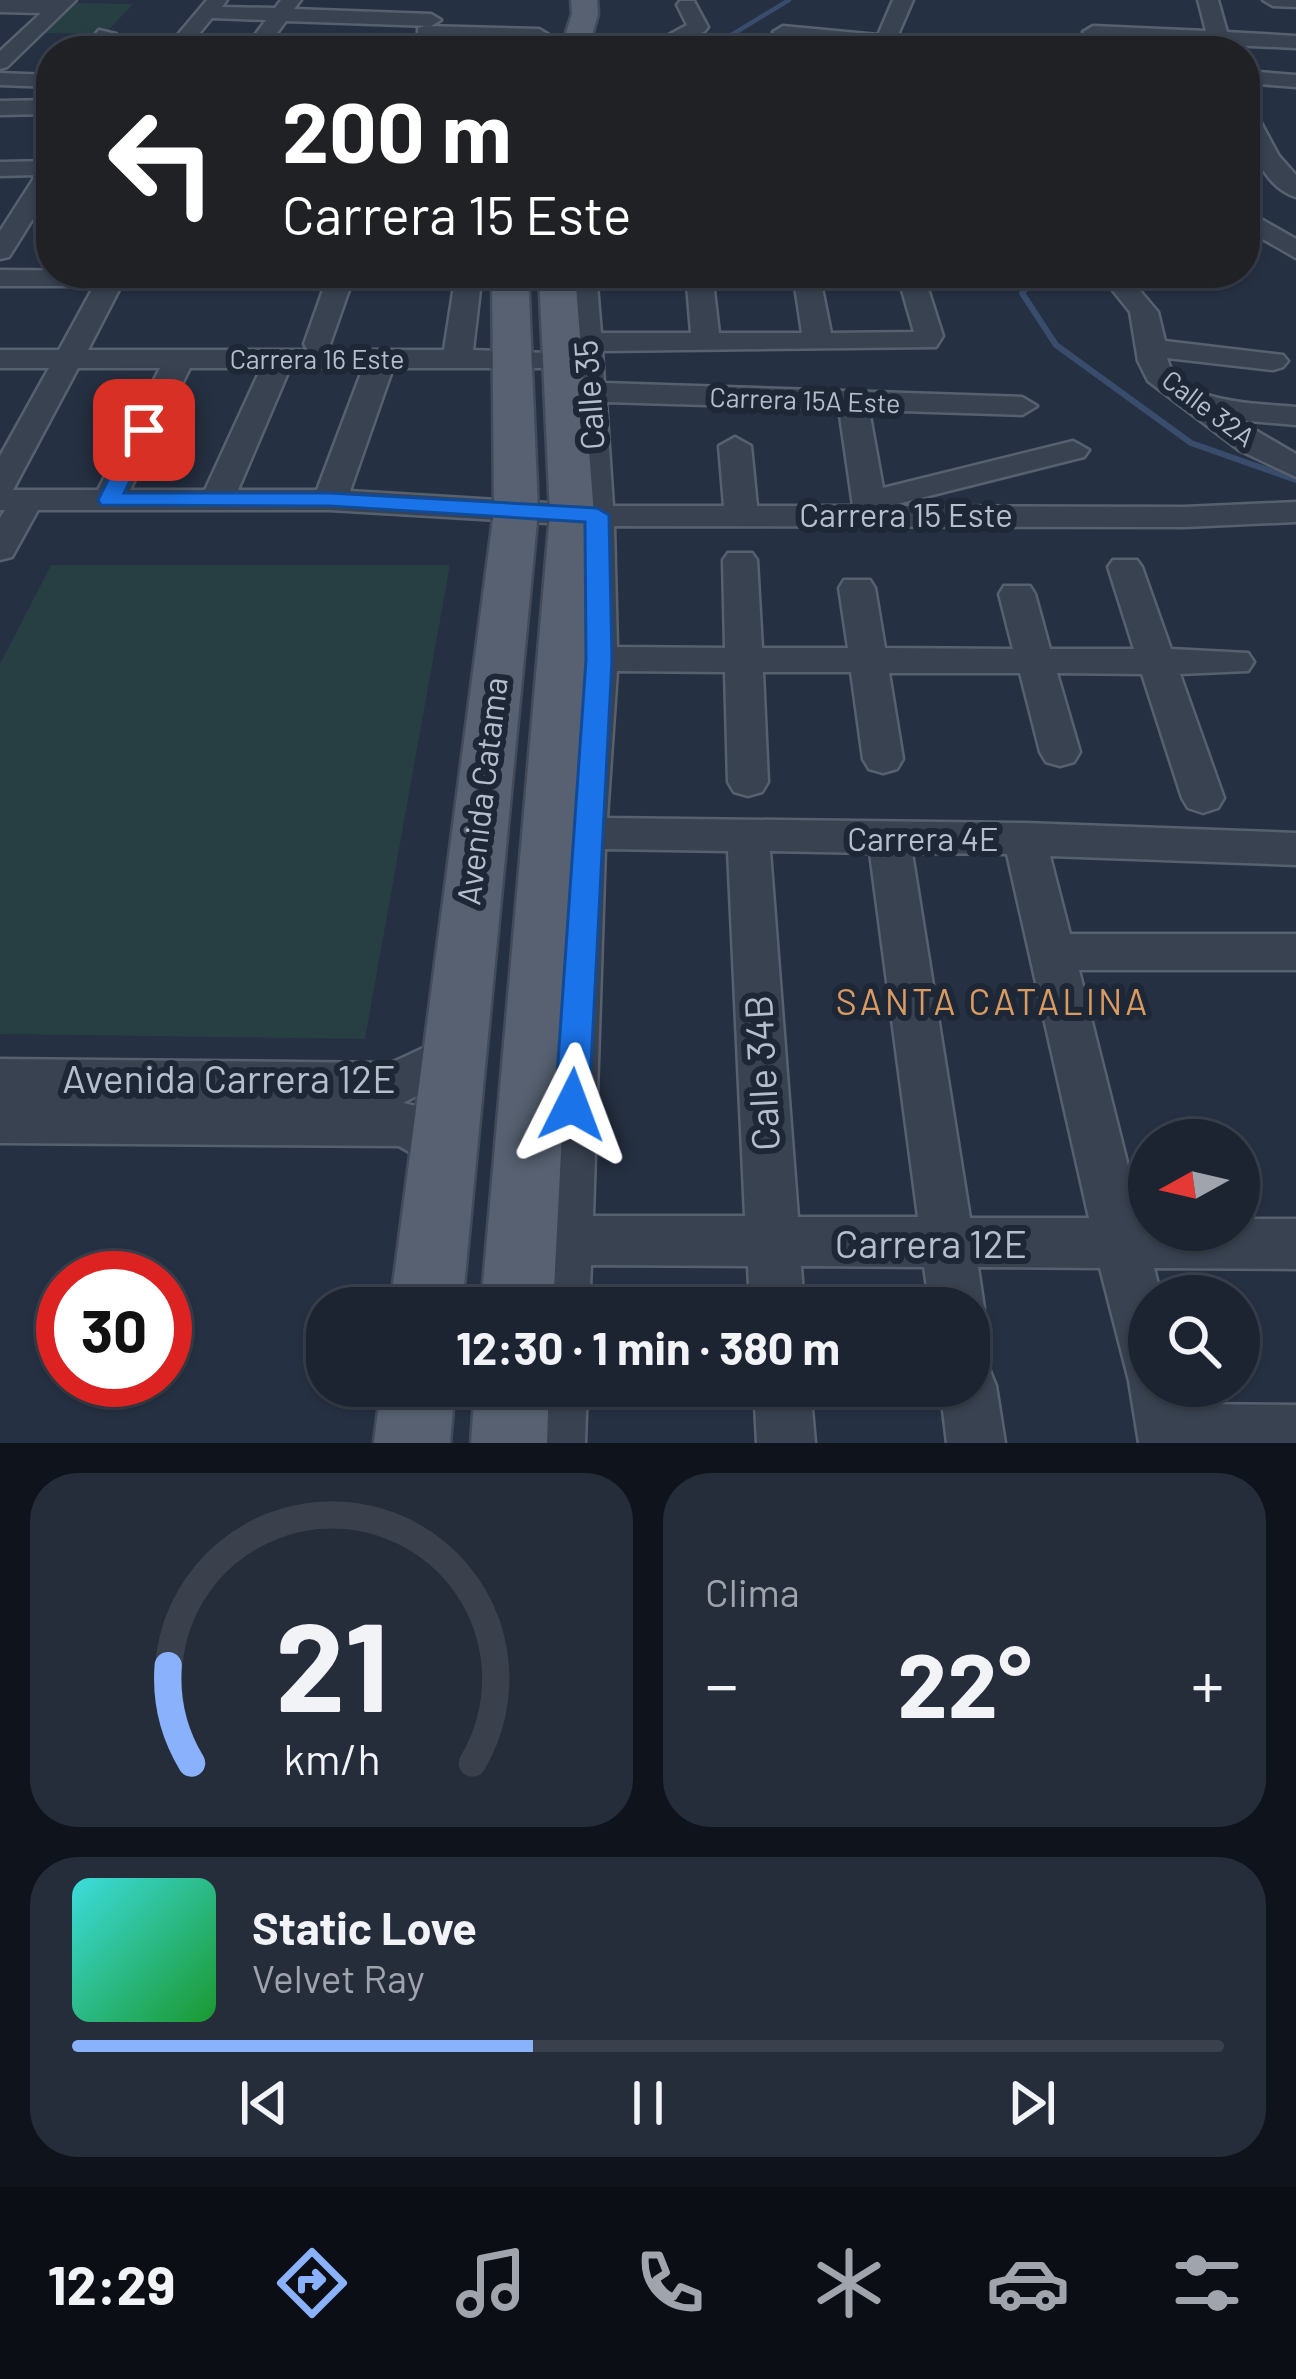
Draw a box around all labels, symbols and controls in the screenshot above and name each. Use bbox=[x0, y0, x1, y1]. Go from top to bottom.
text: 200 m bbox=[282, 79, 512, 180]
icon: left bbox=[84, 84, 240, 240]
text: Carrera 15 Este bbox=[282, 181, 631, 246]
street label: Calle 35 bbox=[564, 339, 612, 451]
street label: Carrera 16 Este bbox=[230, 342, 404, 374]
street label: Calle 32A bbox=[1157, 362, 1262, 452]
pin bbox=[93, 379, 195, 481]
street label: Carrera 15A Este bbox=[709, 380, 901, 418]
icon: arrive bbox=[111, 397, 177, 463]
street label: Carrera 15 Este bbox=[799, 494, 1013, 534]
street label: Avenida Catama bbox=[447, 675, 515, 907]
street label: Carrera 4E bbox=[847, 818, 999, 858]
district label: SANTA CATALINA bbox=[836, 979, 1150, 1022]
street label: Calle 34B bbox=[733, 994, 788, 1152]
position arrow bbox=[509, 1042, 635, 1168]
street label: Avenida Carrera 12E bbox=[62, 1054, 396, 1101]
north arrow bbox=[1128, 1119, 1260, 1251]
map controls bbox=[1128, 1119, 1260, 1407]
street label: Carrera 12E bbox=[835, 1219, 1027, 1266]
speed limit sign: 30 bbox=[36, 1251, 192, 1407]
button: search bbox=[1128, 1275, 1260, 1407]
text: 12:30 · 1 min · 380 m bbox=[456, 1320, 840, 1374]
text: Clima bbox=[705, 1568, 800, 1615]
text: 21 bbox=[275, 1587, 388, 1737]
text: 22° bbox=[897, 1628, 1032, 1736]
text: − bbox=[705, 1643, 738, 1722]
text: + bbox=[1191, 1643, 1224, 1722]
text: km/h bbox=[283, 1732, 380, 1784]
text: Static Love bbox=[252, 1900, 477, 1954]
text: Velvet Ray bbox=[252, 1954, 425, 2001]
icon: previous bbox=[231, 2070, 297, 2136]
icon: pause bbox=[615, 2070, 681, 2136]
icon: next bbox=[999, 2070, 1065, 2136]
icon: directions bbox=[270, 2241, 354, 2325]
icon: music bbox=[449, 2241, 533, 2325]
icon: phone bbox=[628, 2241, 712, 2325]
icon: climate bbox=[807, 2241, 891, 2325]
icon: car bbox=[986, 2241, 1070, 2325]
icon: filters bbox=[1165, 2241, 1249, 2325]
text: 12:29 bbox=[47, 2251, 175, 2316]

